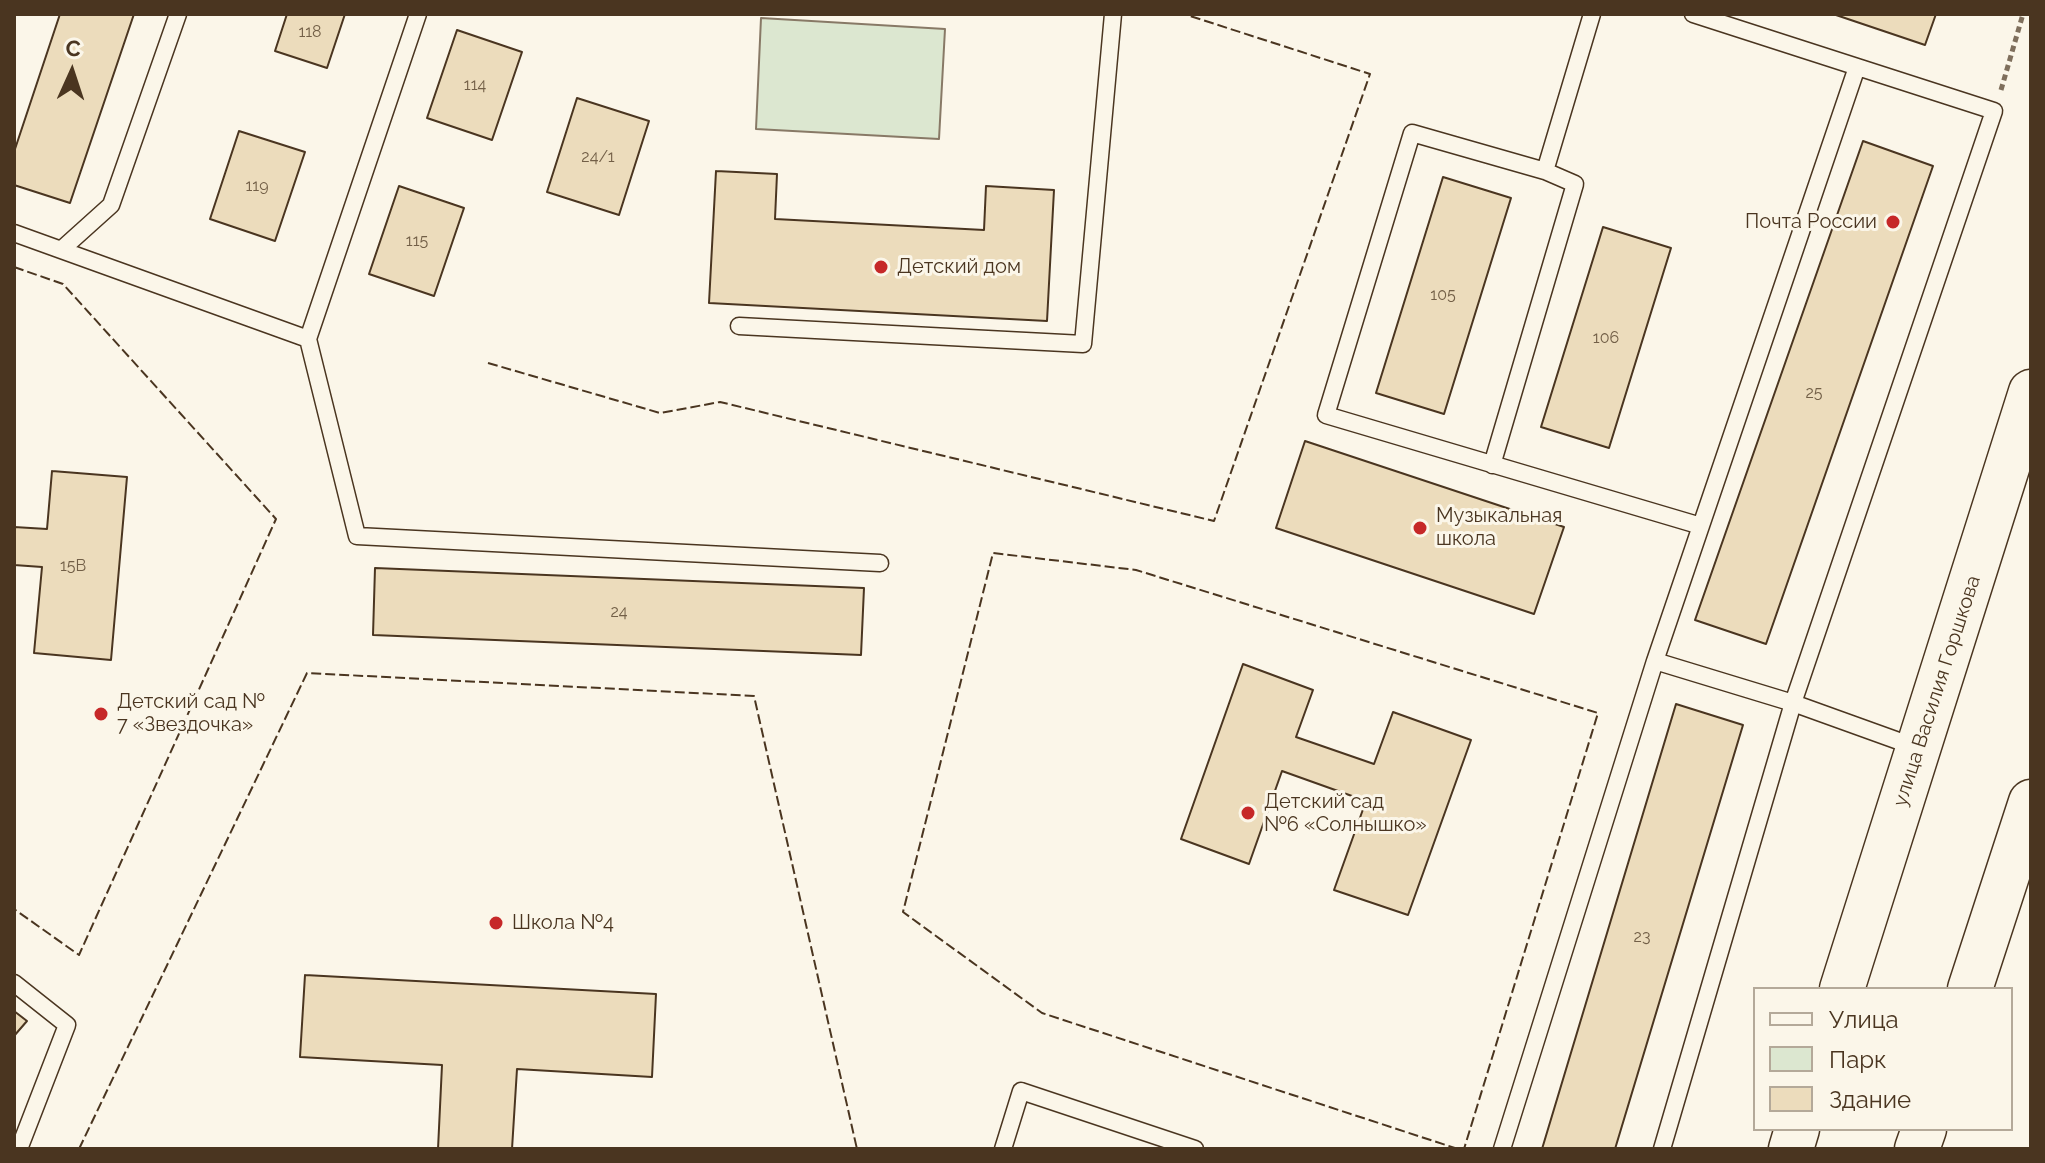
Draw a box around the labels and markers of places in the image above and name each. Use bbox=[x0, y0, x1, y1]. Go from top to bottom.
place label: Почта России bbox=[1745, 210, 1877, 234]
marker: Почта России bbox=[1884, 213, 1902, 231]
place label: Детский дом bbox=[897, 255, 1021, 279]
marker: Детский дом bbox=[872, 258, 890, 276]
place label: Музыкальная школа bbox=[1436, 504, 1562, 551]
marker: Музыкальная школа bbox=[1411, 519, 1429, 537]
place label: Детский сад № 7 «Звездочка» bbox=[117, 690, 265, 737]
marker: Детский сад № 7 «Звездочка» bbox=[92, 705, 110, 723]
place label: Детский сад №6 «Солнышко» bbox=[1264, 790, 1427, 837]
marker: Детский сад №6 «Солнышко» bbox=[1239, 804, 1257, 822]
place label: Школа №4 bbox=[512, 911, 614, 935]
marker: Школа №4 bbox=[487, 914, 505, 932]

